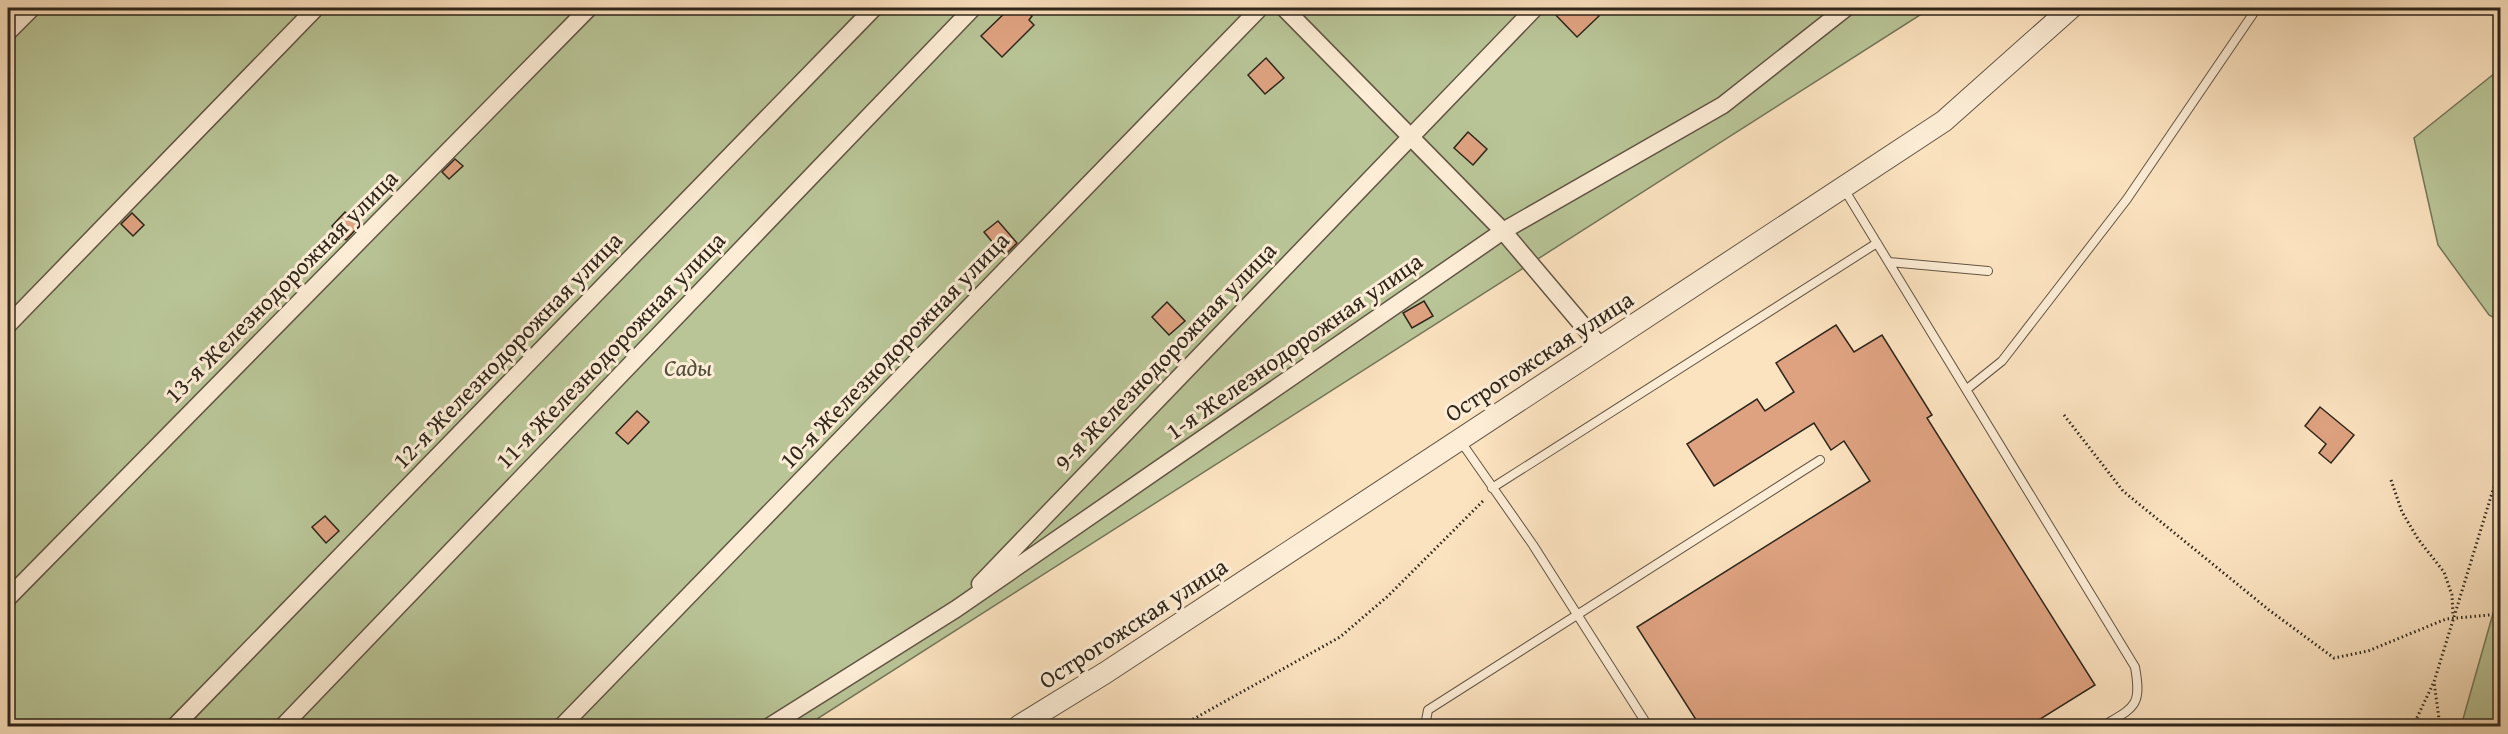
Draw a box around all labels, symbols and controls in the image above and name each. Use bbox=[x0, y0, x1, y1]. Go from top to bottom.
street label: 13-я Железнодорожная улица bbox=[156, 161, 406, 411]
street label: 12-я Железнодорожная улица bbox=[384, 223, 630, 477]
street label: 11-я Железнодорожная улица bbox=[487, 223, 733, 477]
street label: 10-я Железнодорожная улица bbox=[771, 223, 1017, 477]
street label: 9-я Железнодорожная улица bbox=[1046, 233, 1284, 478]
street label: 1-я Железнодорожная улица bbox=[1158, 243, 1430, 448]
street label: Острогожская улица bbox=[1438, 281, 1641, 430]
park label: Сады bbox=[664, 350, 712, 385]
street label: Острогожская улица bbox=[1032, 548, 1235, 697]

